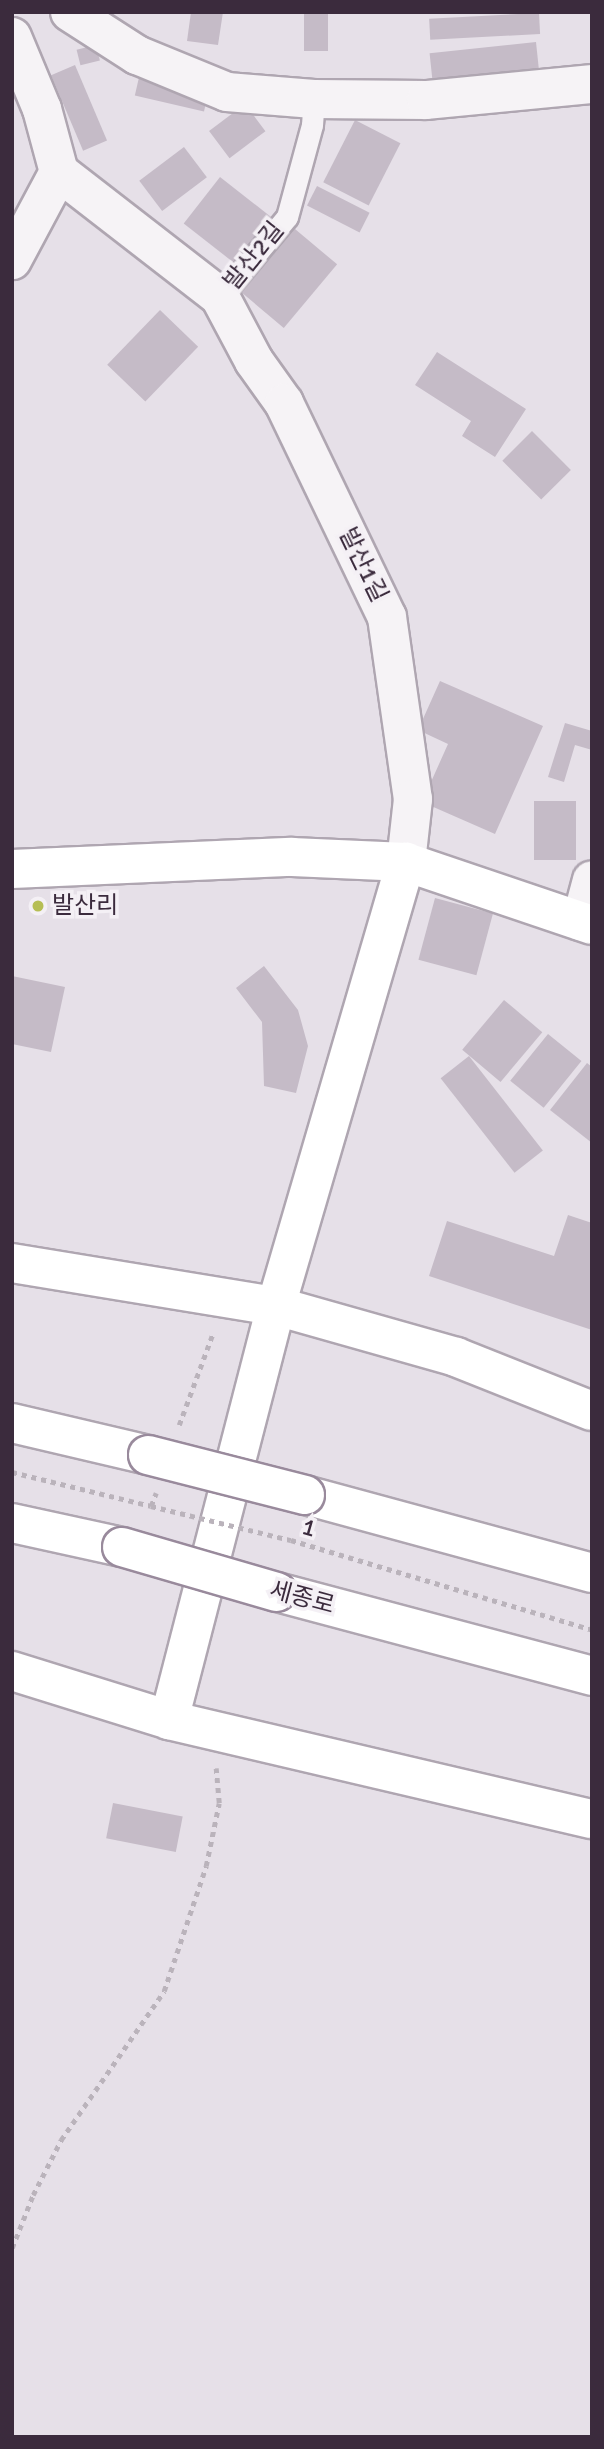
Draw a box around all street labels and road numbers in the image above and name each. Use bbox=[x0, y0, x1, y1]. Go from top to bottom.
street label: 발산2길 bbox=[218, 216, 290, 296]
street label: 발산1길 bbox=[333, 523, 393, 607]
street label: 1 bbox=[299, 1512, 319, 1544]
street label: 세종로 bbox=[266, 1576, 338, 1620]

